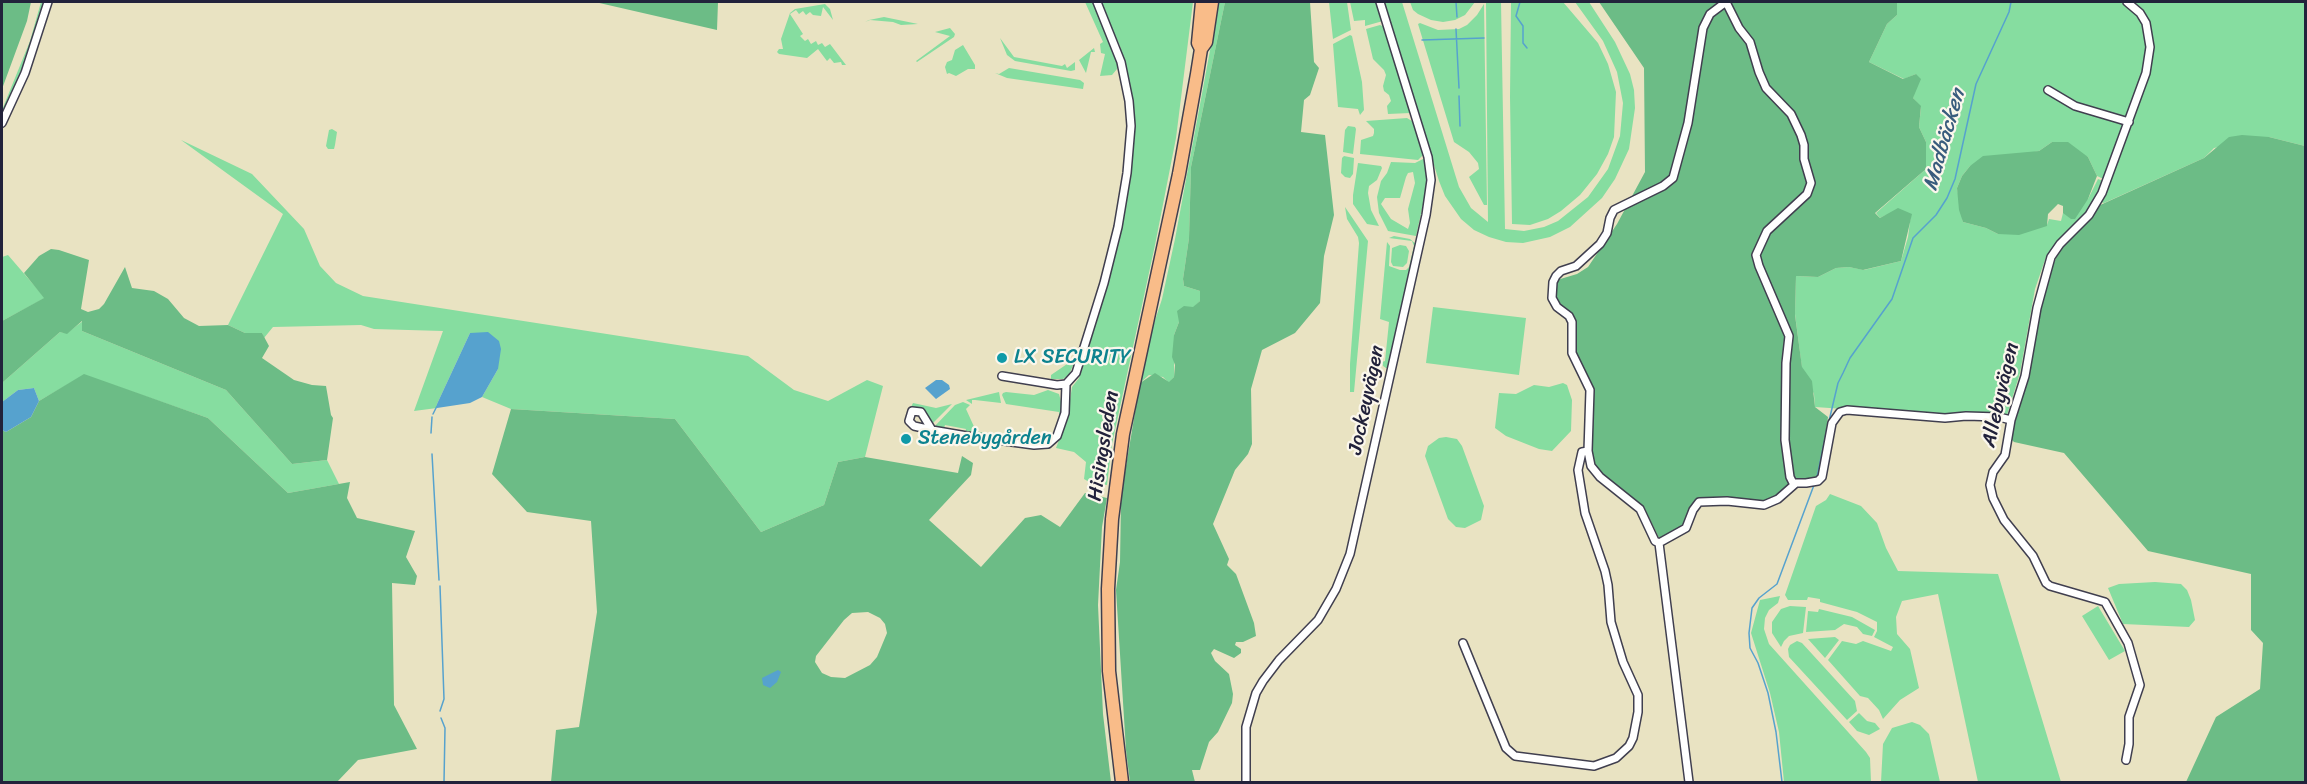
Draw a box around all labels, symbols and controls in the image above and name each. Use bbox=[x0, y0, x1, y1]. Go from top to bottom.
water label: Madbäcken bbox=[1919, 86, 1971, 194]
street label: Allebyvägen bbox=[1977, 340, 2025, 450]
street label: Jockeyvägen bbox=[1344, 343, 1390, 457]
place label: LX SECURITY bbox=[1014, 346, 1131, 370]
marker: LX SECURITY bbox=[995, 351, 1009, 365]
street label: Hisingsleden bbox=[1083, 389, 1125, 503]
place label: Stenebygården bbox=[918, 427, 1052, 451]
marker: Stenebygården bbox=[899, 432, 913, 446]

